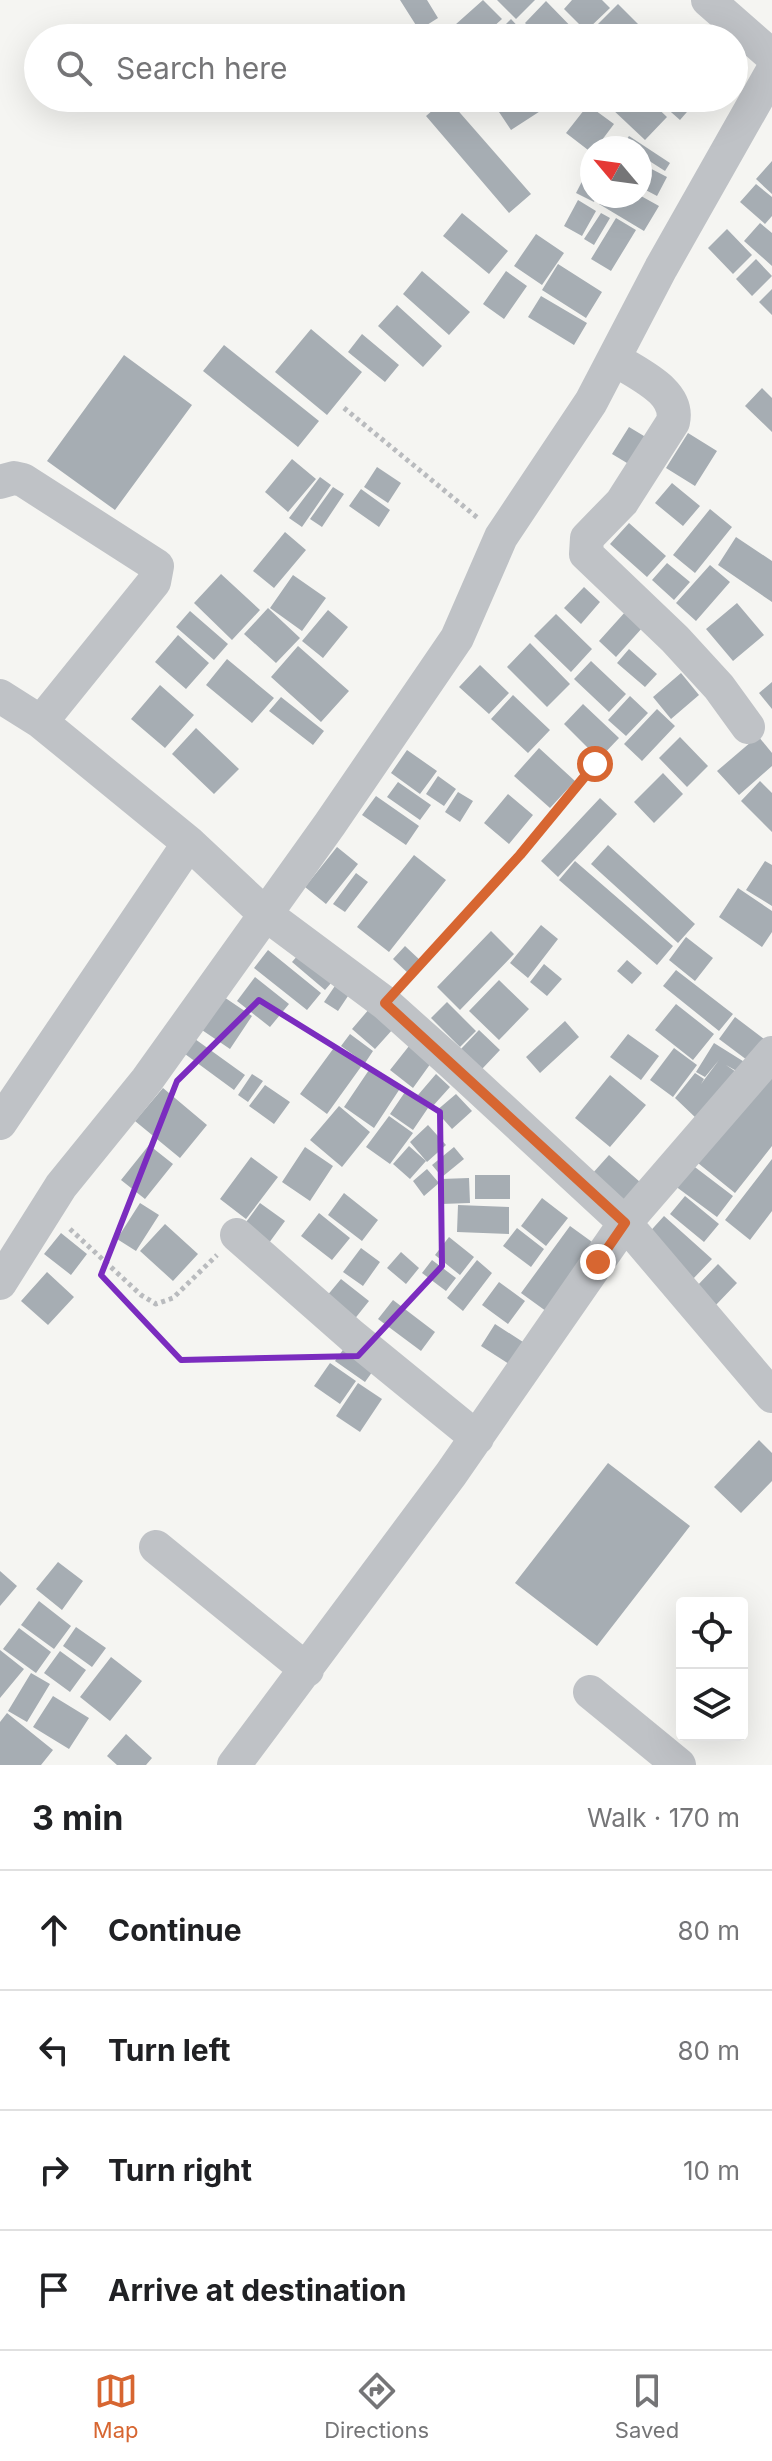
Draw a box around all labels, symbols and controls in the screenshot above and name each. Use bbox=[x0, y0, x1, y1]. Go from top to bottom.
search box bbox=[24, 24, 748, 112]
icon: search bbox=[52, 46, 96, 90]
text: Search here bbox=[116, 50, 288, 86]
north arrow bbox=[580, 136, 652, 208]
route start bbox=[577, 746, 613, 782]
route end bbox=[580, 1244, 616, 1280]
map controls bbox=[676, 1597, 748, 1741]
button: locate bbox=[676, 1597, 748, 1669]
button: layers bbox=[676, 1669, 748, 1741]
text: 3 min bbox=[32, 1797, 123, 1838]
text: Walk · 170 m bbox=[587, 1802, 740, 1833]
icon: ahead bbox=[32, 1908, 76, 1952]
text: Continue bbox=[108, 1912, 242, 1948]
text: 80 m bbox=[677, 1915, 740, 1946]
icon: left bbox=[32, 2028, 76, 2072]
text: Turn left bbox=[108, 2032, 230, 2068]
text: 80 m bbox=[677, 2035, 740, 2066]
icon: right bbox=[32, 2148, 76, 2192]
text: Turn right bbox=[108, 2152, 252, 2188]
text: 10 m bbox=[683, 2155, 740, 2186]
icon: arrive bbox=[32, 2268, 76, 2312]
text: Arrive at destination bbox=[108, 2272, 406, 2308]
tab: Map bbox=[93, 2369, 139, 2443]
tab: Directions bbox=[324, 2369, 429, 2443]
tab: Saved bbox=[615, 2369, 679, 2443]

